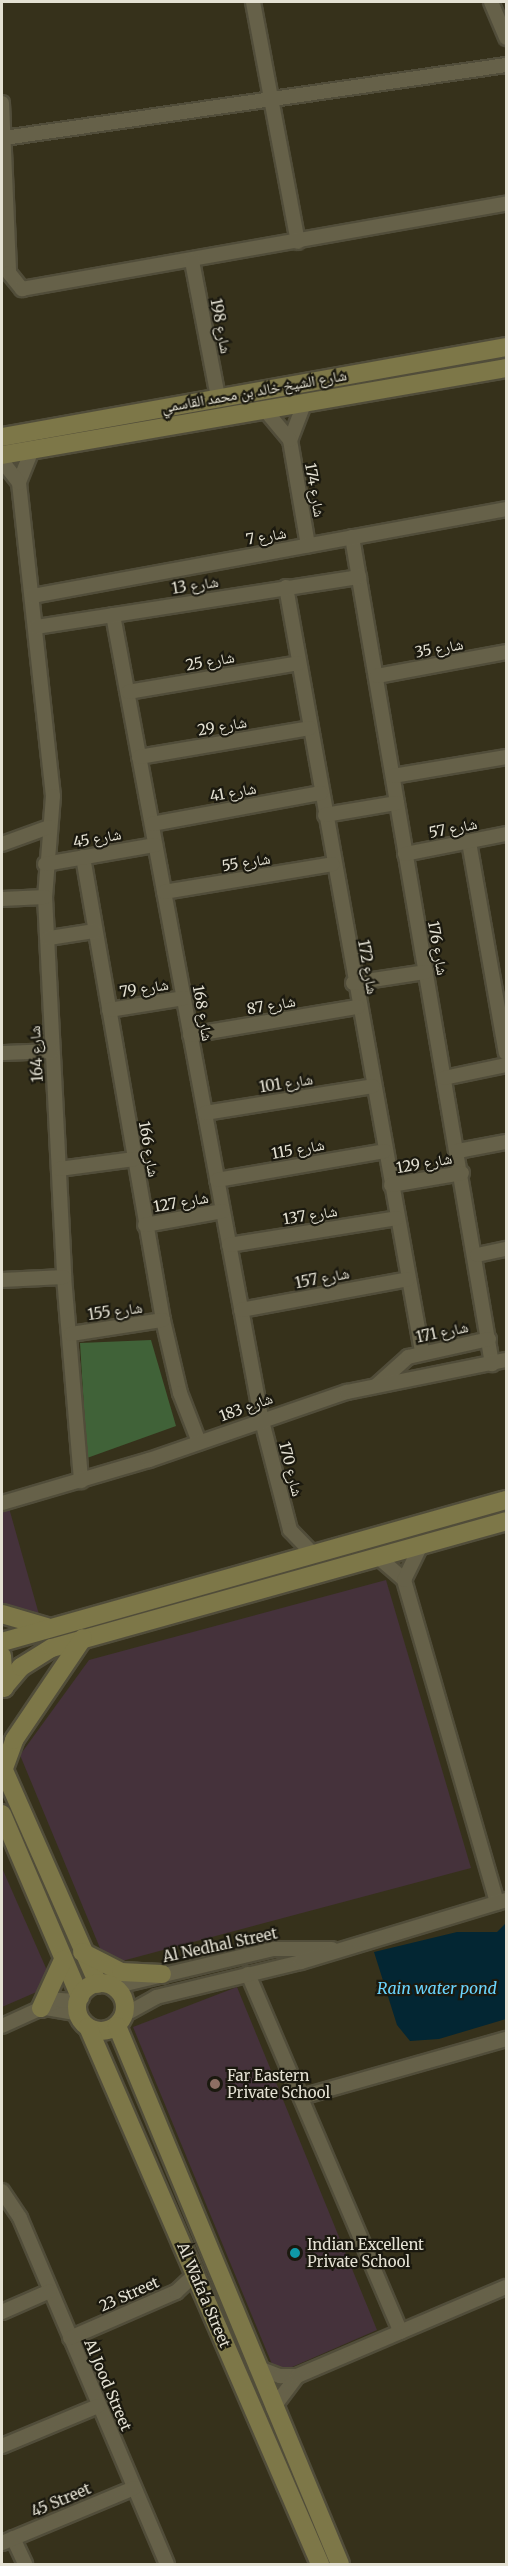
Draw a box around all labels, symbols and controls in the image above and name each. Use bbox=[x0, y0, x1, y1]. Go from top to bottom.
street label: شارع 198 bbox=[207, 297, 235, 355]
street label: شارع الشيخ خالد بن محمد القاسمي bbox=[160, 366, 348, 416]
street label: شارع 174 bbox=[301, 462, 329, 518]
street label: شارع 7 bbox=[244, 524, 288, 548]
street label: شارع 13 bbox=[170, 572, 220, 598]
street label: شارع 35 bbox=[414, 635, 464, 661]
street label: شارع 25 bbox=[184, 648, 236, 674]
street label: شارع 29 bbox=[196, 713, 248, 739]
street label: شارع 41 bbox=[208, 779, 258, 805]
street label: شارع 57 bbox=[427, 815, 479, 841]
street label: شارع 45 bbox=[71, 825, 123, 851]
street label: شارع 55 bbox=[220, 849, 272, 875]
street label: شارع 176 bbox=[424, 919, 452, 977]
street label: شارع 172 bbox=[354, 938, 382, 996]
street label: شارع 79 bbox=[118, 975, 170, 1001]
street label: شارع 168 bbox=[189, 984, 217, 1042]
street label: شارع 87 bbox=[245, 992, 297, 1018]
street label: شارع 164 bbox=[26, 1025, 46, 1083]
street label: شارع 101 bbox=[258, 1070, 314, 1096]
street label: شارع 166 bbox=[135, 1120, 163, 1178]
street label: شارع 115 bbox=[270, 1135, 326, 1163]
street label: شارع 129 bbox=[395, 1149, 453, 1177]
street label: شارع 127 bbox=[152, 1188, 210, 1216]
street label: شارع 137 bbox=[281, 1202, 339, 1228]
street label: شارع 157 bbox=[293, 1264, 351, 1292]
street label: شارع 155 bbox=[86, 1298, 144, 1324]
street label: شارع 171 bbox=[414, 1318, 470, 1346]
street label: شارع 183 bbox=[217, 1389, 275, 1425]
street label: شارع 170 bbox=[276, 1440, 306, 1498]
street label: Al Nedhal Street bbox=[161, 1924, 279, 1966]
water label: Rain water pond bbox=[377, 1978, 497, 1998]
place label: Far Eastern Private School bbox=[227, 2066, 330, 2101]
marker: Far Eastern Private School bbox=[208, 2077, 222, 2091]
place label: Indian Excellent Private School bbox=[307, 2235, 424, 2270]
street label: Al Wafa'a Street bbox=[174, 2240, 234, 2350]
marker: Indian Excellent Private School bbox=[288, 2246, 302, 2260]
street label: 23 Street bbox=[96, 2273, 162, 2315]
street label: Al Jood Street bbox=[81, 2336, 135, 2434]
street label: 45 Street bbox=[28, 2479, 94, 2521]

